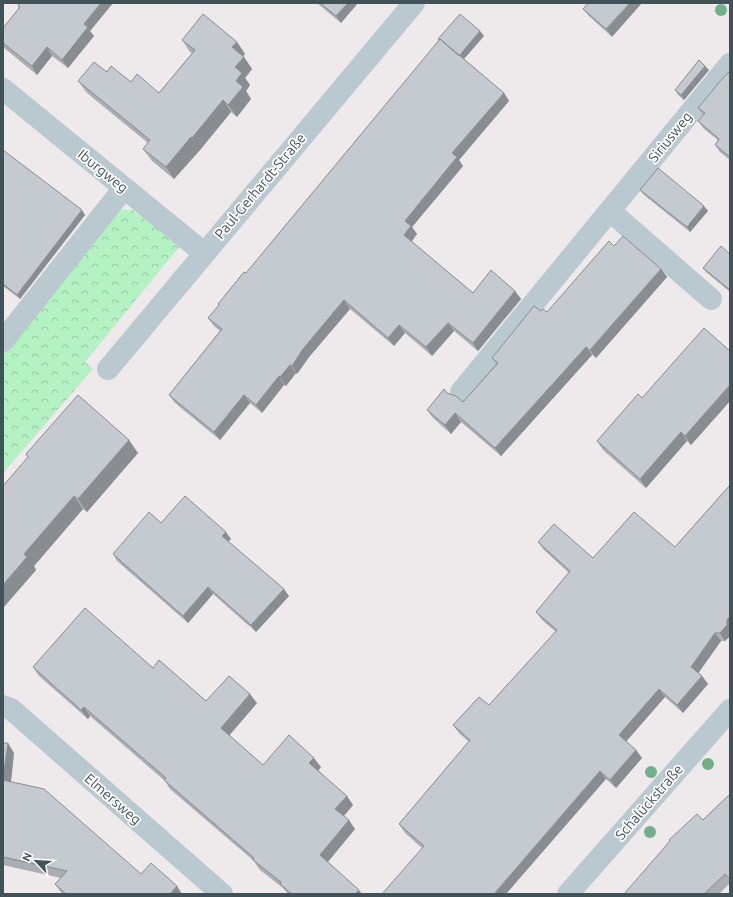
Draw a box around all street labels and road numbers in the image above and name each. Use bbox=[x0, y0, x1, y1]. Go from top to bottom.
street label: Siriusweg bbox=[645, 109, 695, 165]
street label: Paul-Gerhardt-Straße bbox=[211, 130, 309, 242]
street label: Iburgweg bbox=[75, 146, 131, 196]
street label: Schalückstraße bbox=[612, 761, 686, 843]
street label: Elmersweg bbox=[82, 770, 144, 828]

